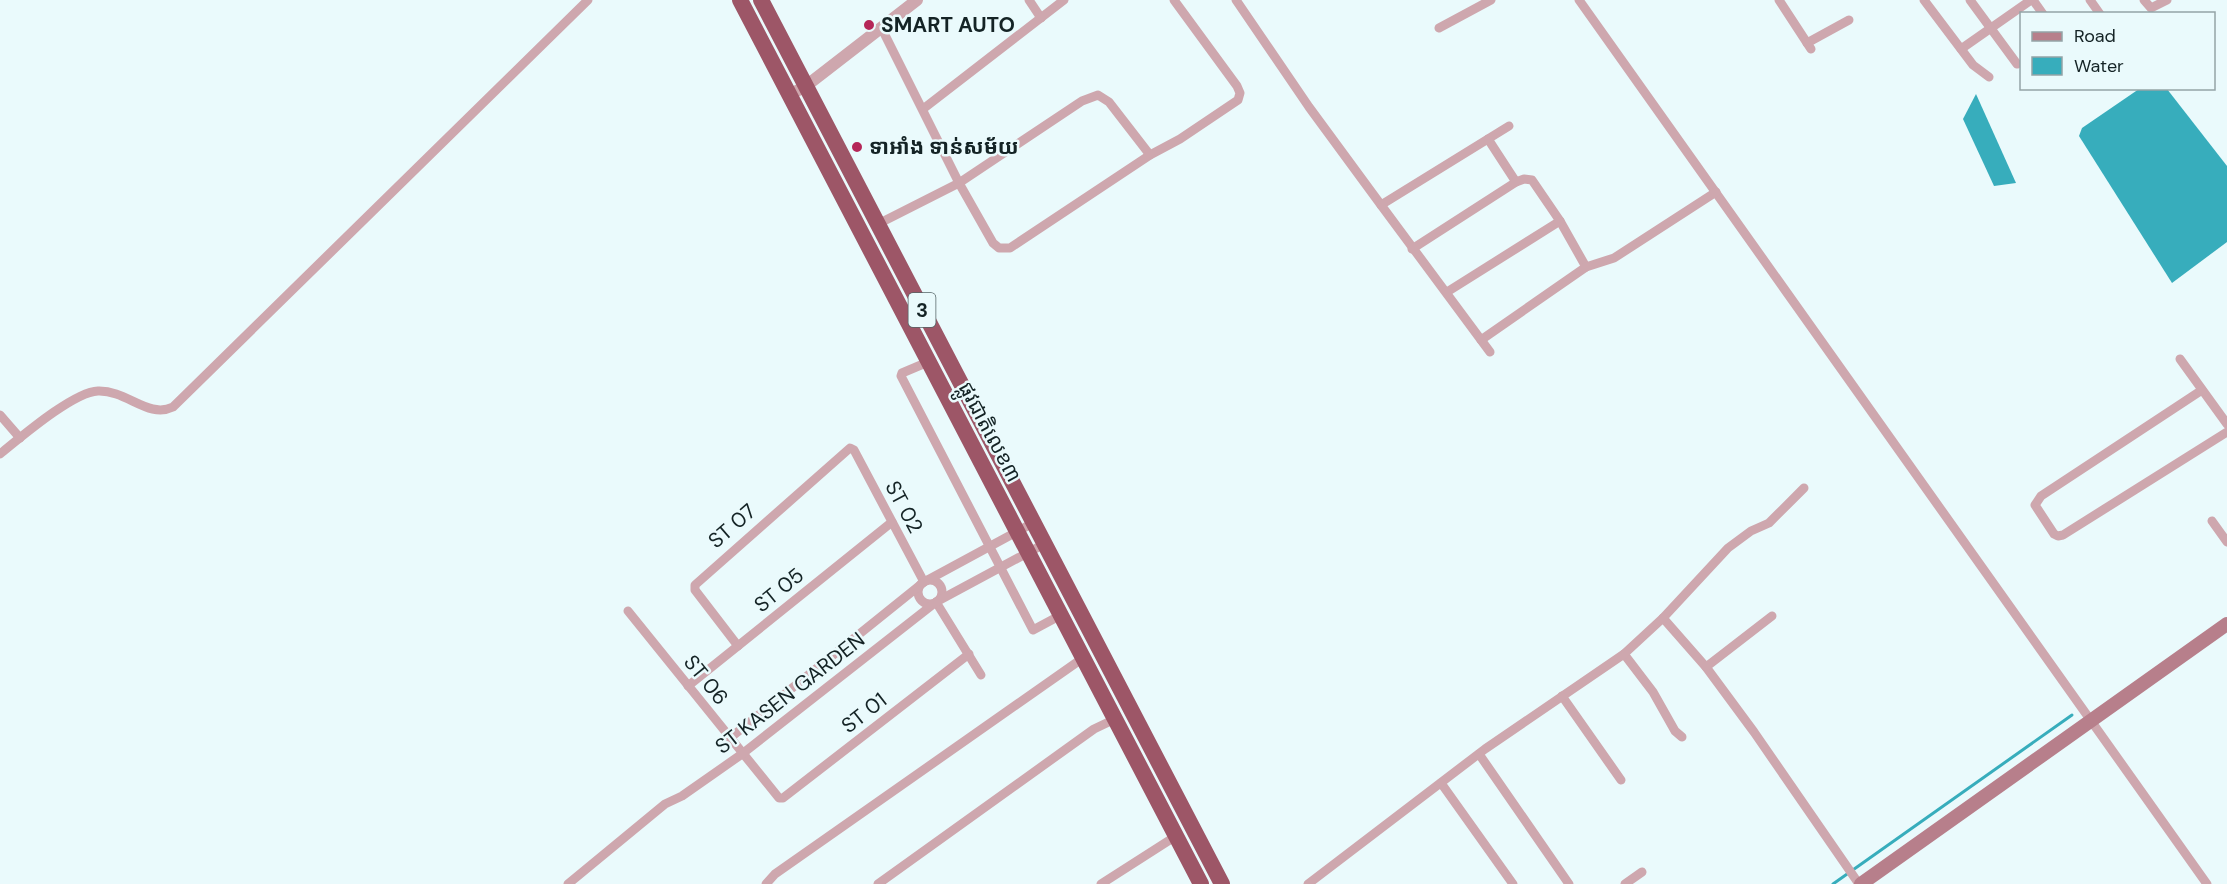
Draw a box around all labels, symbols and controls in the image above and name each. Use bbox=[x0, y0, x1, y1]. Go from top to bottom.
place label: SMART AUTO bbox=[881, 11, 1015, 39]
legend bbox=[2020, 12, 2215, 90]
marker: SMART AUTO bbox=[862, 18, 876, 32]
text: Road bbox=[2074, 24, 2116, 48]
text: Water bbox=[2074, 54, 2124, 78]
place label: ទាអាំង ទាន់សម័យ bbox=[869, 133, 1019, 161]
marker: ទាអាំង ទាន់សម័យ bbox=[850, 140, 864, 154]
road number: 3 bbox=[908, 293, 936, 327]
street label: ផ្លូវជាតិលេខ៣ bbox=[947, 377, 1028, 490]
street label: ST 02 bbox=[879, 476, 929, 538]
street label: ST 07 bbox=[702, 498, 762, 554]
street label: ST 05 bbox=[748, 561, 810, 619]
street label: ST KASEN GARDEN bbox=[709, 626, 871, 760]
street label: ST 06 bbox=[677, 649, 735, 711]
street label: ST 01 bbox=[836, 687, 892, 739]

